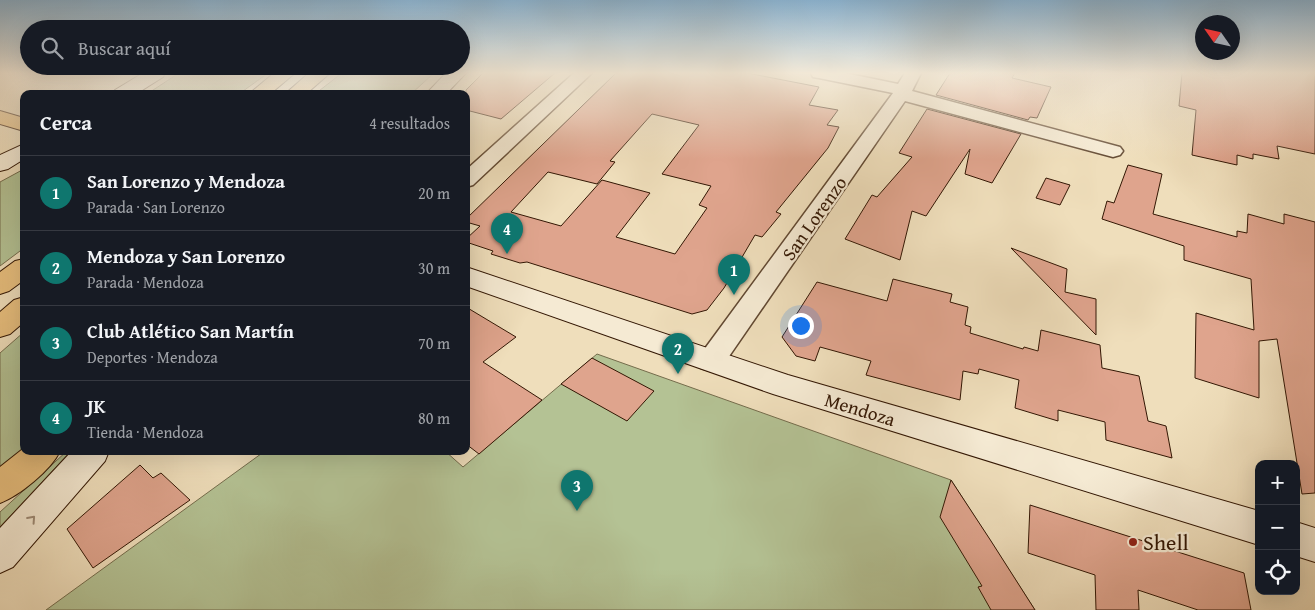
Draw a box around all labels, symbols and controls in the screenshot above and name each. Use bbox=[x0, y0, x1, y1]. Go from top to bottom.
north arrow bbox=[1195, 15, 1240, 60]
search box bbox=[20, 20, 470, 75]
icon: search bbox=[38, 34, 66, 62]
text: Buscar aquí bbox=[78, 34, 171, 62]
text: Cerca bbox=[40, 107, 92, 138]
text: 4 resultados bbox=[369, 111, 450, 135]
text: San Lorenzo y Mendoza bbox=[87, 167, 285, 195]
street label: San Lorenzo bbox=[775, 170, 853, 266]
text: 1 bbox=[52, 181, 60, 205]
text: 20 m bbox=[418, 181, 450, 205]
text: Parada · San Lorenzo bbox=[87, 195, 225, 219]
pin: 4 bbox=[491, 213, 523, 254]
text: Mendoza y San Lorenzo bbox=[87, 242, 285, 270]
pin: 1 bbox=[718, 254, 750, 295]
text: 2 bbox=[52, 256, 60, 280]
text: 30 m bbox=[418, 256, 450, 280]
text: Parada · Mendoza bbox=[87, 270, 204, 294]
your location bbox=[788, 313, 814, 339]
text: Club Atlético San Martín bbox=[87, 317, 294, 345]
text: 3 bbox=[52, 331, 60, 355]
text: 70 m bbox=[418, 331, 450, 355]
pin: 2 bbox=[662, 333, 694, 374]
text: Deportes · Mendoza bbox=[87, 345, 218, 369]
street label: Mendoza bbox=[821, 385, 899, 433]
text: JK bbox=[87, 392, 106, 420]
text: 4 bbox=[52, 406, 60, 430]
text: 80 m bbox=[418, 406, 450, 430]
text: Tienda · Mendoza bbox=[87, 420, 204, 444]
map controls bbox=[1255, 460, 1300, 595]
button: + bbox=[1255, 460, 1300, 505]
pin: 3 bbox=[561, 470, 593, 511]
button: − bbox=[1255, 505, 1300, 550]
one-way arrow bbox=[27, 516, 35, 525]
place label: Shell bbox=[1143, 526, 1189, 558]
marker: Shell bbox=[1127, 536, 1139, 548]
button: locate bbox=[1255, 550, 1300, 595]

